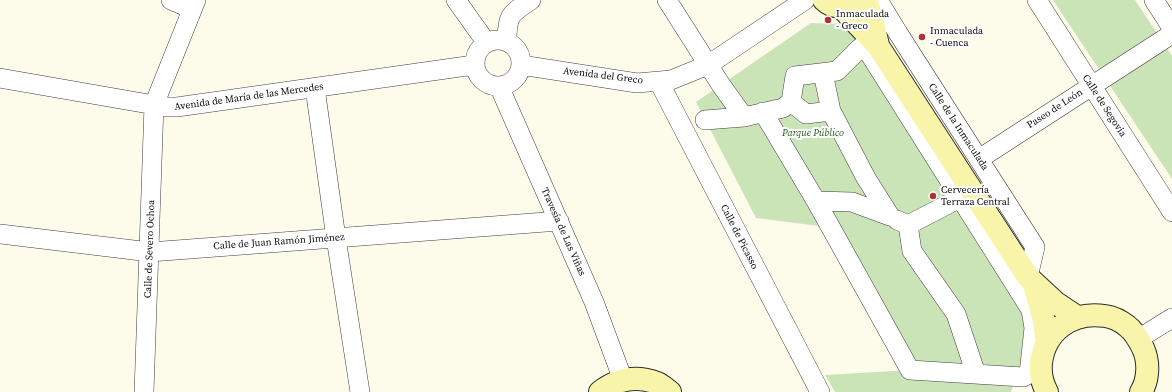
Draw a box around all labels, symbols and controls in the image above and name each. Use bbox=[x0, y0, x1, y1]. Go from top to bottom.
place label: Inmaculada - Greco bbox=[836, 8, 889, 32]
marker: Inmaculada - Greco bbox=[823, 15, 833, 25]
place label: Inmaculada - Cuenca bbox=[930, 25, 983, 48]
marker: Inmaculada - Cuenca bbox=[917, 32, 927, 42]
street label: Avenida del Greco bbox=[562, 65, 644, 87]
street label: Calle de Segovia bbox=[1079, 73, 1129, 139]
street label: Avenida de María de las Mercedes bbox=[174, 81, 324, 113]
street label: Calle de la Inmaculada bbox=[925, 81, 991, 173]
street label: Paseo de León bbox=[1025, 87, 1085, 131]
park label: Parque Público bbox=[782, 127, 844, 139]
place label: Cervecería Terraza Central bbox=[941, 184, 1010, 208]
street label: Travesía de Las Viñas bbox=[538, 186, 588, 278]
marker: Cervecería Terraza Central bbox=[928, 191, 938, 201]
street label: Calle de Severo Ochoa bbox=[142, 200, 158, 298]
street label: Calle de Picasso bbox=[718, 203, 760, 271]
street label: Calle de Juan Ramón Jiménez bbox=[213, 231, 345, 253]

